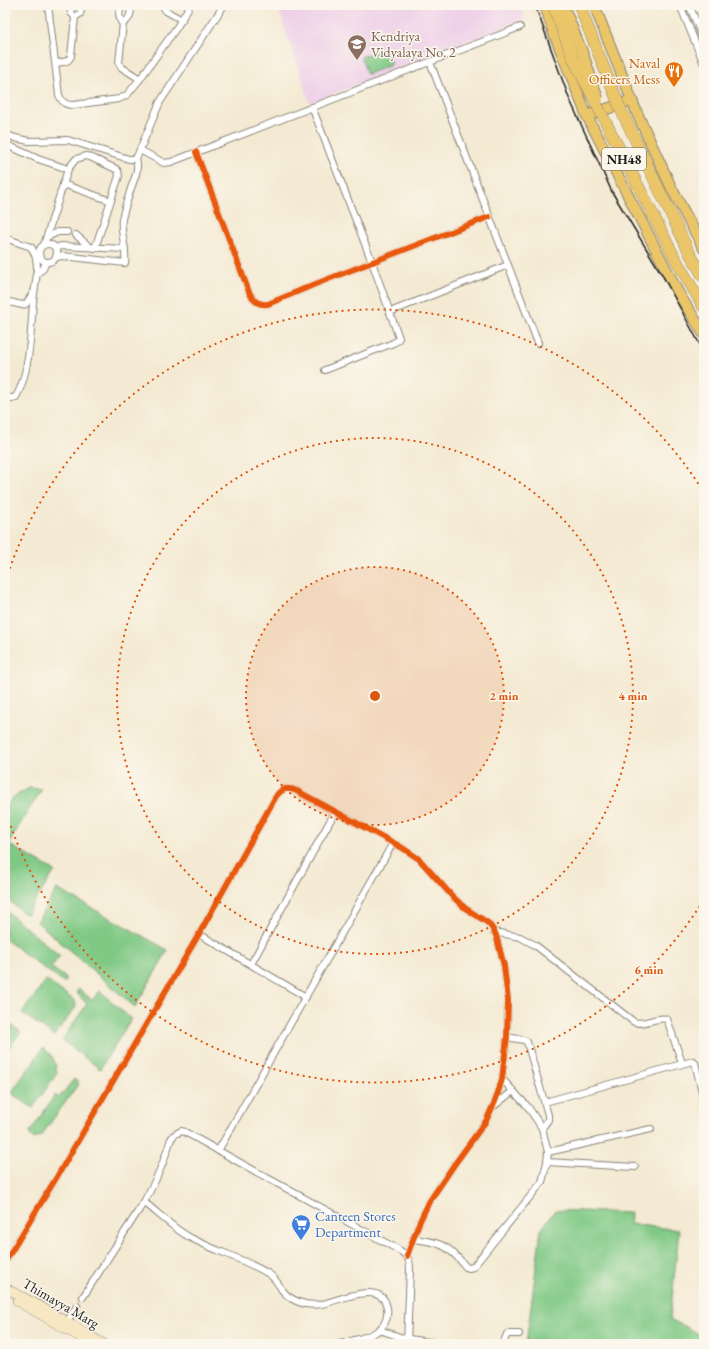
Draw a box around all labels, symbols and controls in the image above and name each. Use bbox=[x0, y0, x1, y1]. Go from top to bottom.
place label: Kendriya Vidyalaya No. 2 bbox=[371, 27, 456, 61]
school or university icon: Kendriya Vidyalaya No. 2 bbox=[346, 33, 368, 61]
place label: Naval Officers Mess bbox=[589, 54, 661, 88]
restaurant icon: Naval Officers Mess bbox=[663, 60, 685, 88]
road number: NH48 bbox=[602, 148, 646, 170]
text: 2 min bbox=[489, 688, 519, 704]
text: 4 min bbox=[618, 688, 648, 704]
centre of rings bbox=[368, 689, 382, 703]
text: 6 min bbox=[634, 962, 664, 978]
place label: Canteen Stores Department bbox=[315, 1207, 396, 1241]
supermarket icon: Canteen Stores Department bbox=[290, 1213, 312, 1241]
street label: Thimayya Marg bbox=[19, 1274, 103, 1333]

